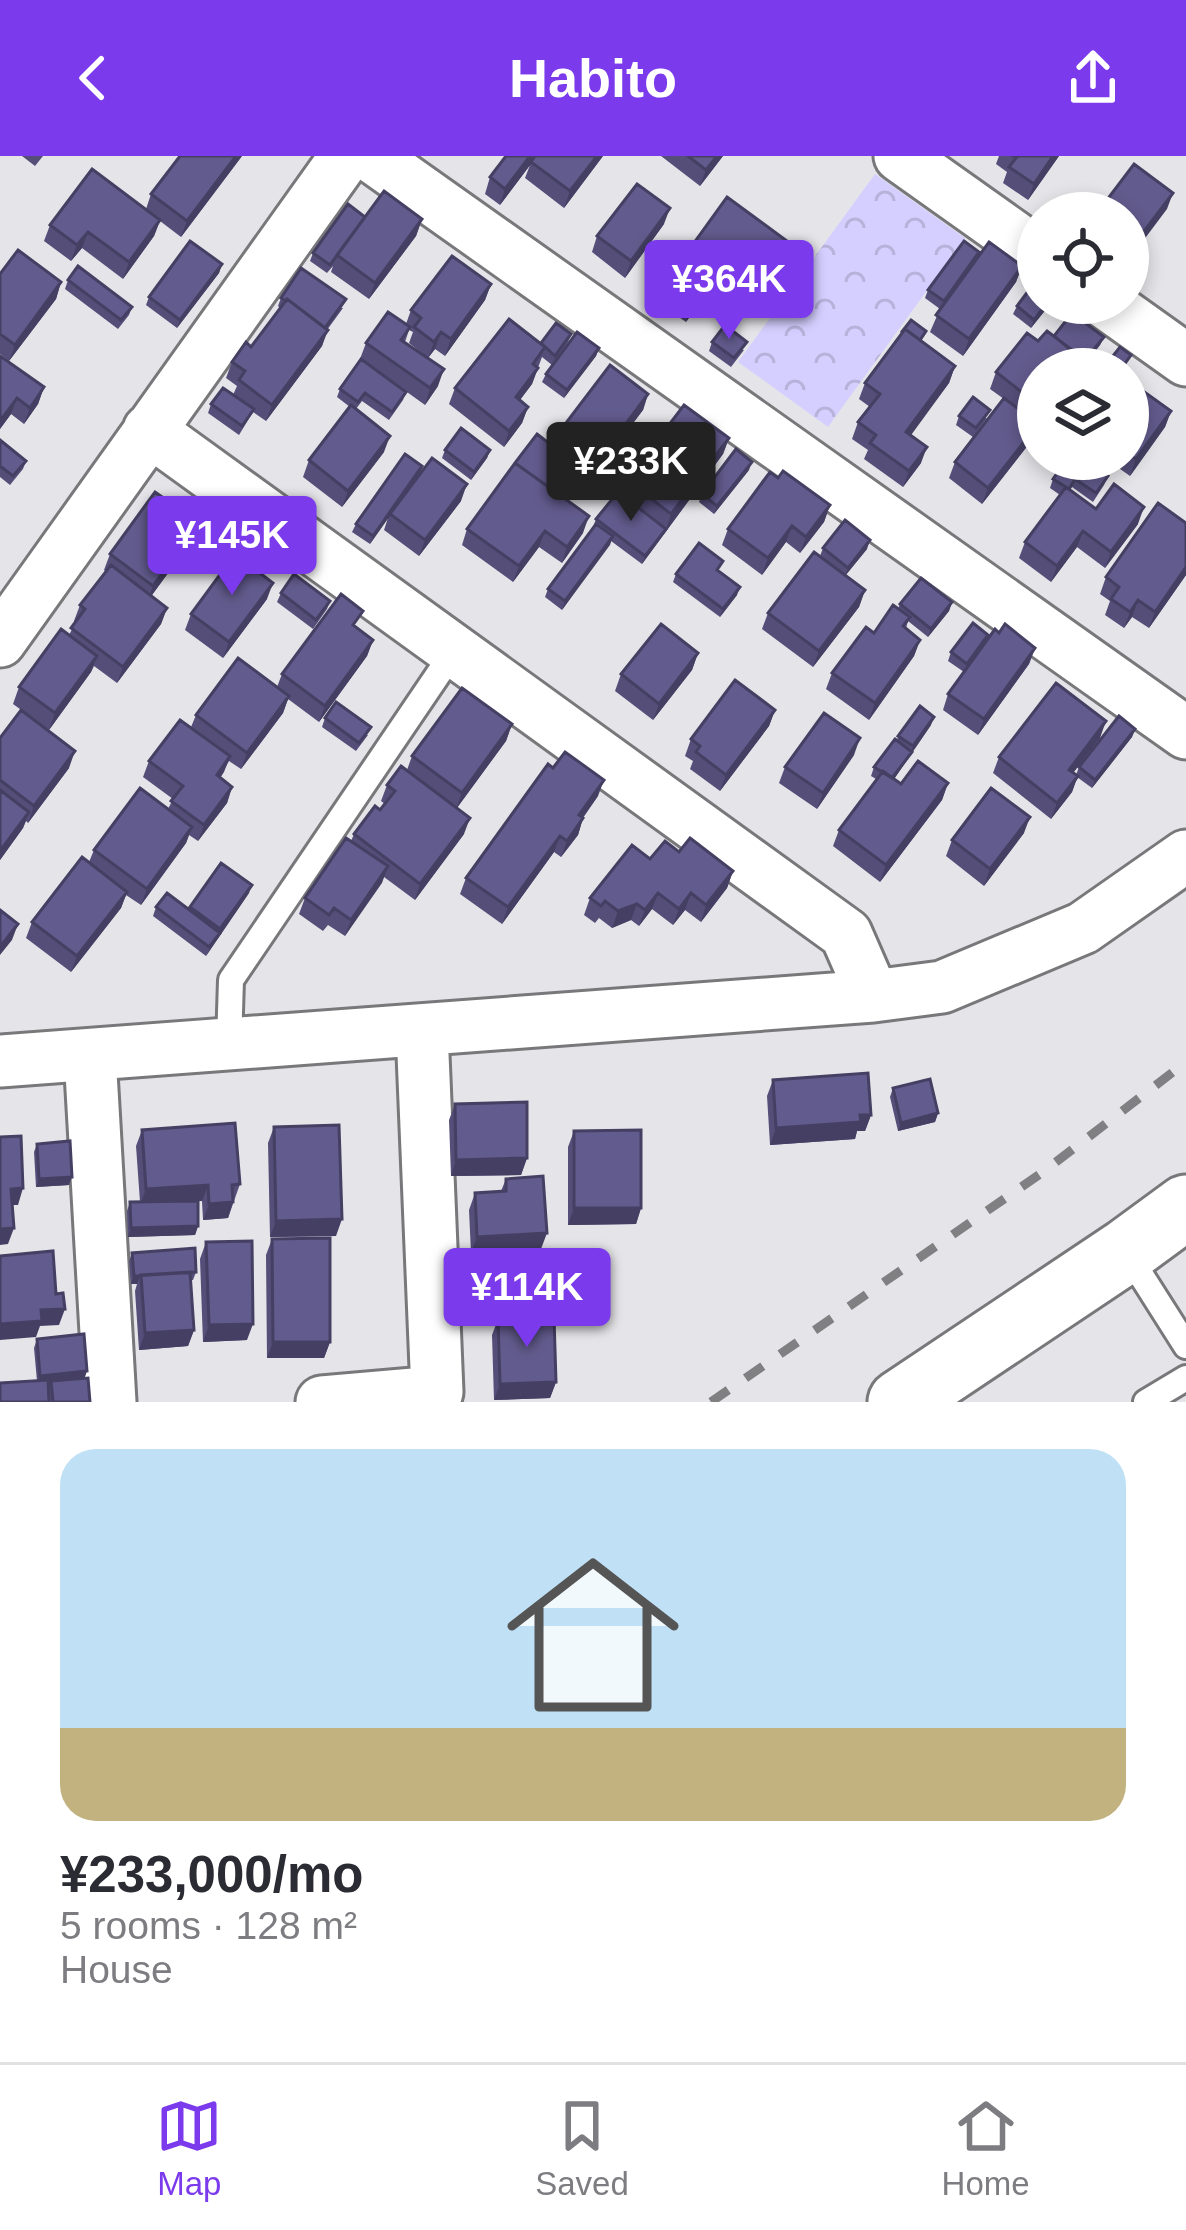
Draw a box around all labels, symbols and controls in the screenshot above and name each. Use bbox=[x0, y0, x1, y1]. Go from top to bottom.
icon: back bbox=[60, 45, 126, 111]
icon: share bbox=[1060, 45, 1126, 111]
text: Habito bbox=[509, 48, 677, 108]
map controls bbox=[1017, 192, 1149, 480]
button: locate bbox=[1017, 192, 1149, 324]
pin: ¥364K bbox=[645, 240, 813, 342]
text: ¥364K bbox=[672, 257, 786, 300]
button: layers bbox=[1017, 348, 1149, 480]
pin: ¥233K bbox=[547, 422, 715, 524]
text: ¥233K bbox=[574, 439, 688, 482]
pin: ¥145K bbox=[148, 496, 316, 598]
text: ¥145K bbox=[175, 513, 289, 556]
pin: ¥114K bbox=[443, 1248, 611, 1350]
text: ¥114K bbox=[471, 1265, 583, 1308]
icon: home bbox=[485, 1527, 701, 1743]
text: ¥233,000/mo bbox=[60, 1846, 363, 1903]
text: 5 rooms · 128 m² bbox=[60, 1904, 357, 1947]
text: House bbox=[60, 1948, 173, 1991]
tab: Map bbox=[156, 2093, 222, 2203]
tab: Saved bbox=[535, 2093, 629, 2203]
tab: Home bbox=[942, 2093, 1030, 2203]

